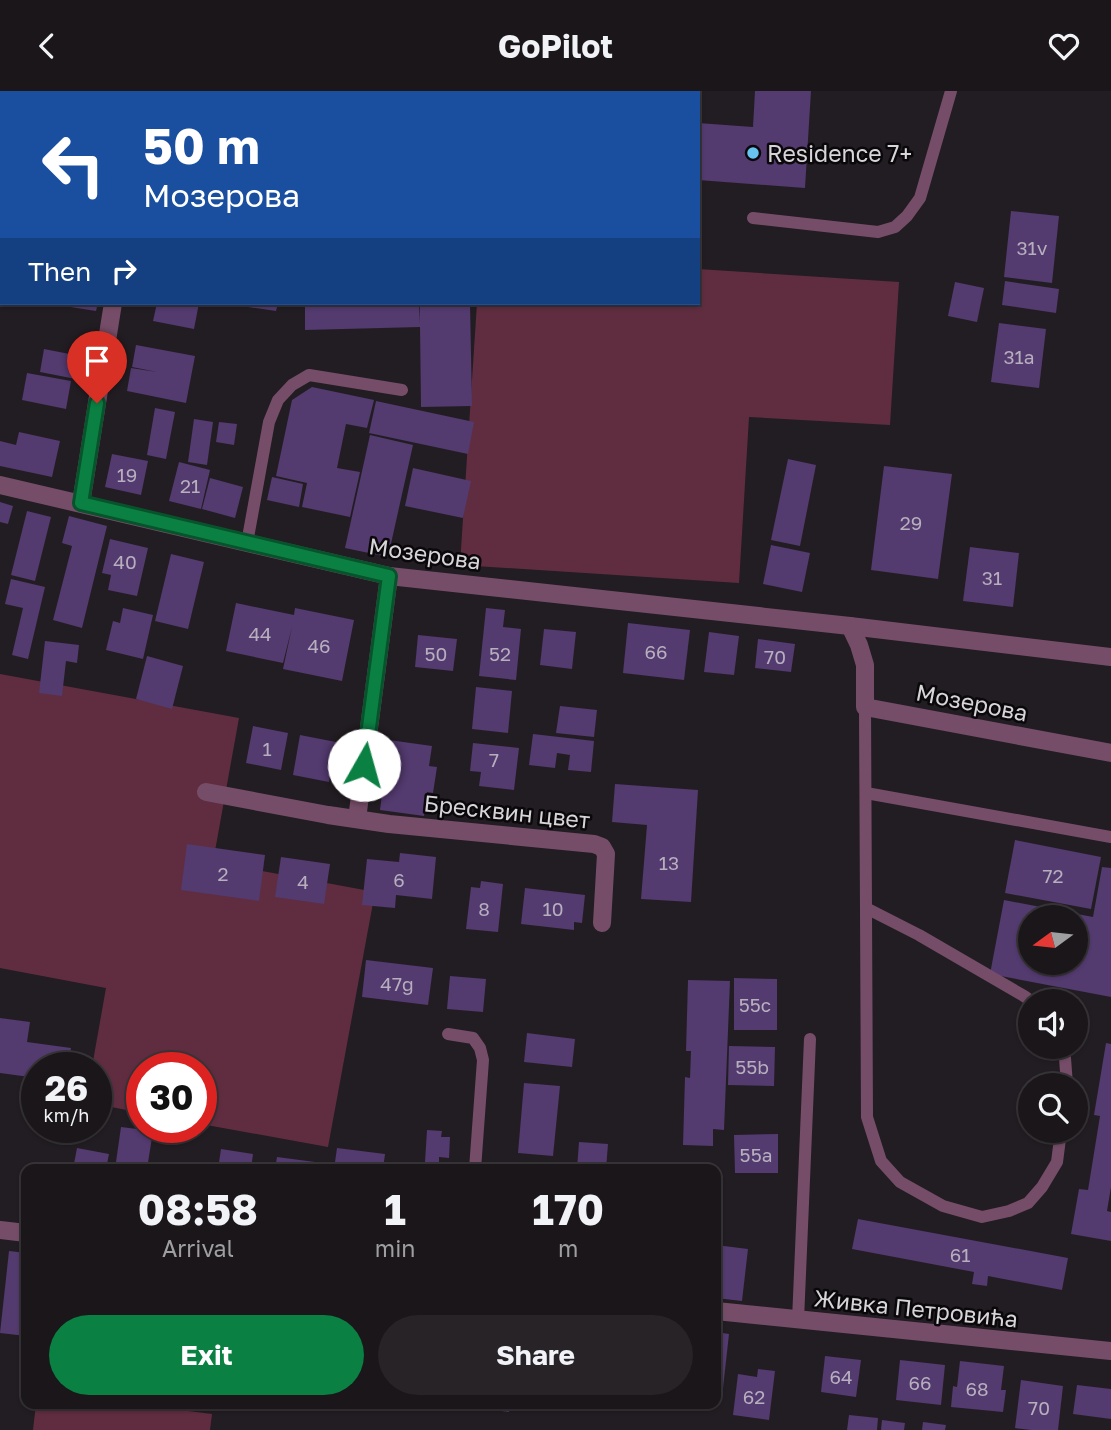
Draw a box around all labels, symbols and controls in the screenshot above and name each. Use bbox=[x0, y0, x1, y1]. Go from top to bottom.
icon: back bbox=[28, 27, 66, 65]
text: GoPilot bbox=[498, 27, 613, 65]
icon: heart bbox=[1045, 27, 1083, 65]
text: 50 m bbox=[143, 116, 260, 175]
icon: left bbox=[28, 119, 119, 210]
place label: Residence 7+ bbox=[767, 139, 912, 167]
marker: Residence 7+ bbox=[745, 145, 761, 161]
text: Мозерова bbox=[143, 176, 300, 214]
house number: 31v bbox=[1017, 236, 1048, 259]
icon: right bbox=[105, 252, 143, 290]
text: Then bbox=[28, 256, 91, 287]
pin bbox=[67, 331, 127, 403]
icon: arrive bbox=[78, 342, 116, 380]
house number: 31a bbox=[1003, 345, 1035, 368]
house number: 19 bbox=[117, 463, 137, 486]
house number: 21 bbox=[180, 474, 200, 497]
house number: 29 bbox=[900, 511, 922, 534]
street label: Мозерова bbox=[367, 531, 483, 575]
house number: 40 bbox=[113, 550, 137, 573]
house number: 31 bbox=[982, 566, 1002, 589]
house number: 44 bbox=[248, 622, 272, 645]
house number: 46 bbox=[307, 634, 331, 657]
house number: 66 bbox=[645, 640, 668, 663]
house number: 50 bbox=[425, 642, 447, 665]
house number: 52 bbox=[489, 642, 511, 665]
house number: 70 bbox=[764, 645, 786, 668]
street label: Мозерова bbox=[914, 677, 1030, 727]
position arrow bbox=[327, 728, 401, 802]
house number: 1 bbox=[262, 737, 272, 760]
house number: 7 bbox=[489, 748, 499, 771]
street label: Бресквин цвет bbox=[423, 788, 591, 834]
house number: 13 bbox=[659, 851, 679, 874]
house number: 2 bbox=[217, 862, 229, 885]
house number: 72 bbox=[1042, 864, 1064, 887]
house number: 6 bbox=[393, 868, 405, 891]
house number: 4 bbox=[297, 870, 309, 893]
house number: 8 bbox=[478, 897, 490, 920]
house number: 10 bbox=[543, 897, 564, 920]
north arrow bbox=[1018, 905, 1088, 975]
map controls bbox=[1018, 905, 1088, 1143]
house number: 47g bbox=[380, 972, 414, 995]
button: sound bbox=[1018, 989, 1088, 1059]
house number: 55c bbox=[739, 993, 771, 1016]
speed limit sign: 30 bbox=[126, 1052, 217, 1143]
house number: 55b bbox=[735, 1055, 769, 1078]
text: 26 bbox=[45, 1067, 88, 1109]
button: search bbox=[1018, 1073, 1088, 1143]
text: km/h bbox=[44, 1104, 89, 1126]
house number: 55a bbox=[740, 1143, 772, 1166]
text: 08:58 bbox=[138, 1184, 258, 1234]
text: 1 bbox=[384, 1184, 406, 1234]
text: 170 bbox=[532, 1184, 604, 1234]
text: Arrival bbox=[162, 1234, 234, 1262]
text: min bbox=[375, 1234, 415, 1262]
text: m bbox=[558, 1234, 578, 1262]
house number: 61 bbox=[950, 1243, 970, 1266]
street label: Живка Петровића bbox=[813, 1283, 1019, 1333]
button: Exit bbox=[49, 1315, 364, 1395]
button: Share bbox=[378, 1315, 693, 1395]
house number: 64 bbox=[829, 1365, 853, 1388]
house number: 66 bbox=[909, 1371, 932, 1394]
house number: 68 bbox=[965, 1377, 989, 1400]
house number: 62 bbox=[743, 1385, 765, 1408]
house number: 70 bbox=[1028, 1396, 1050, 1419]

